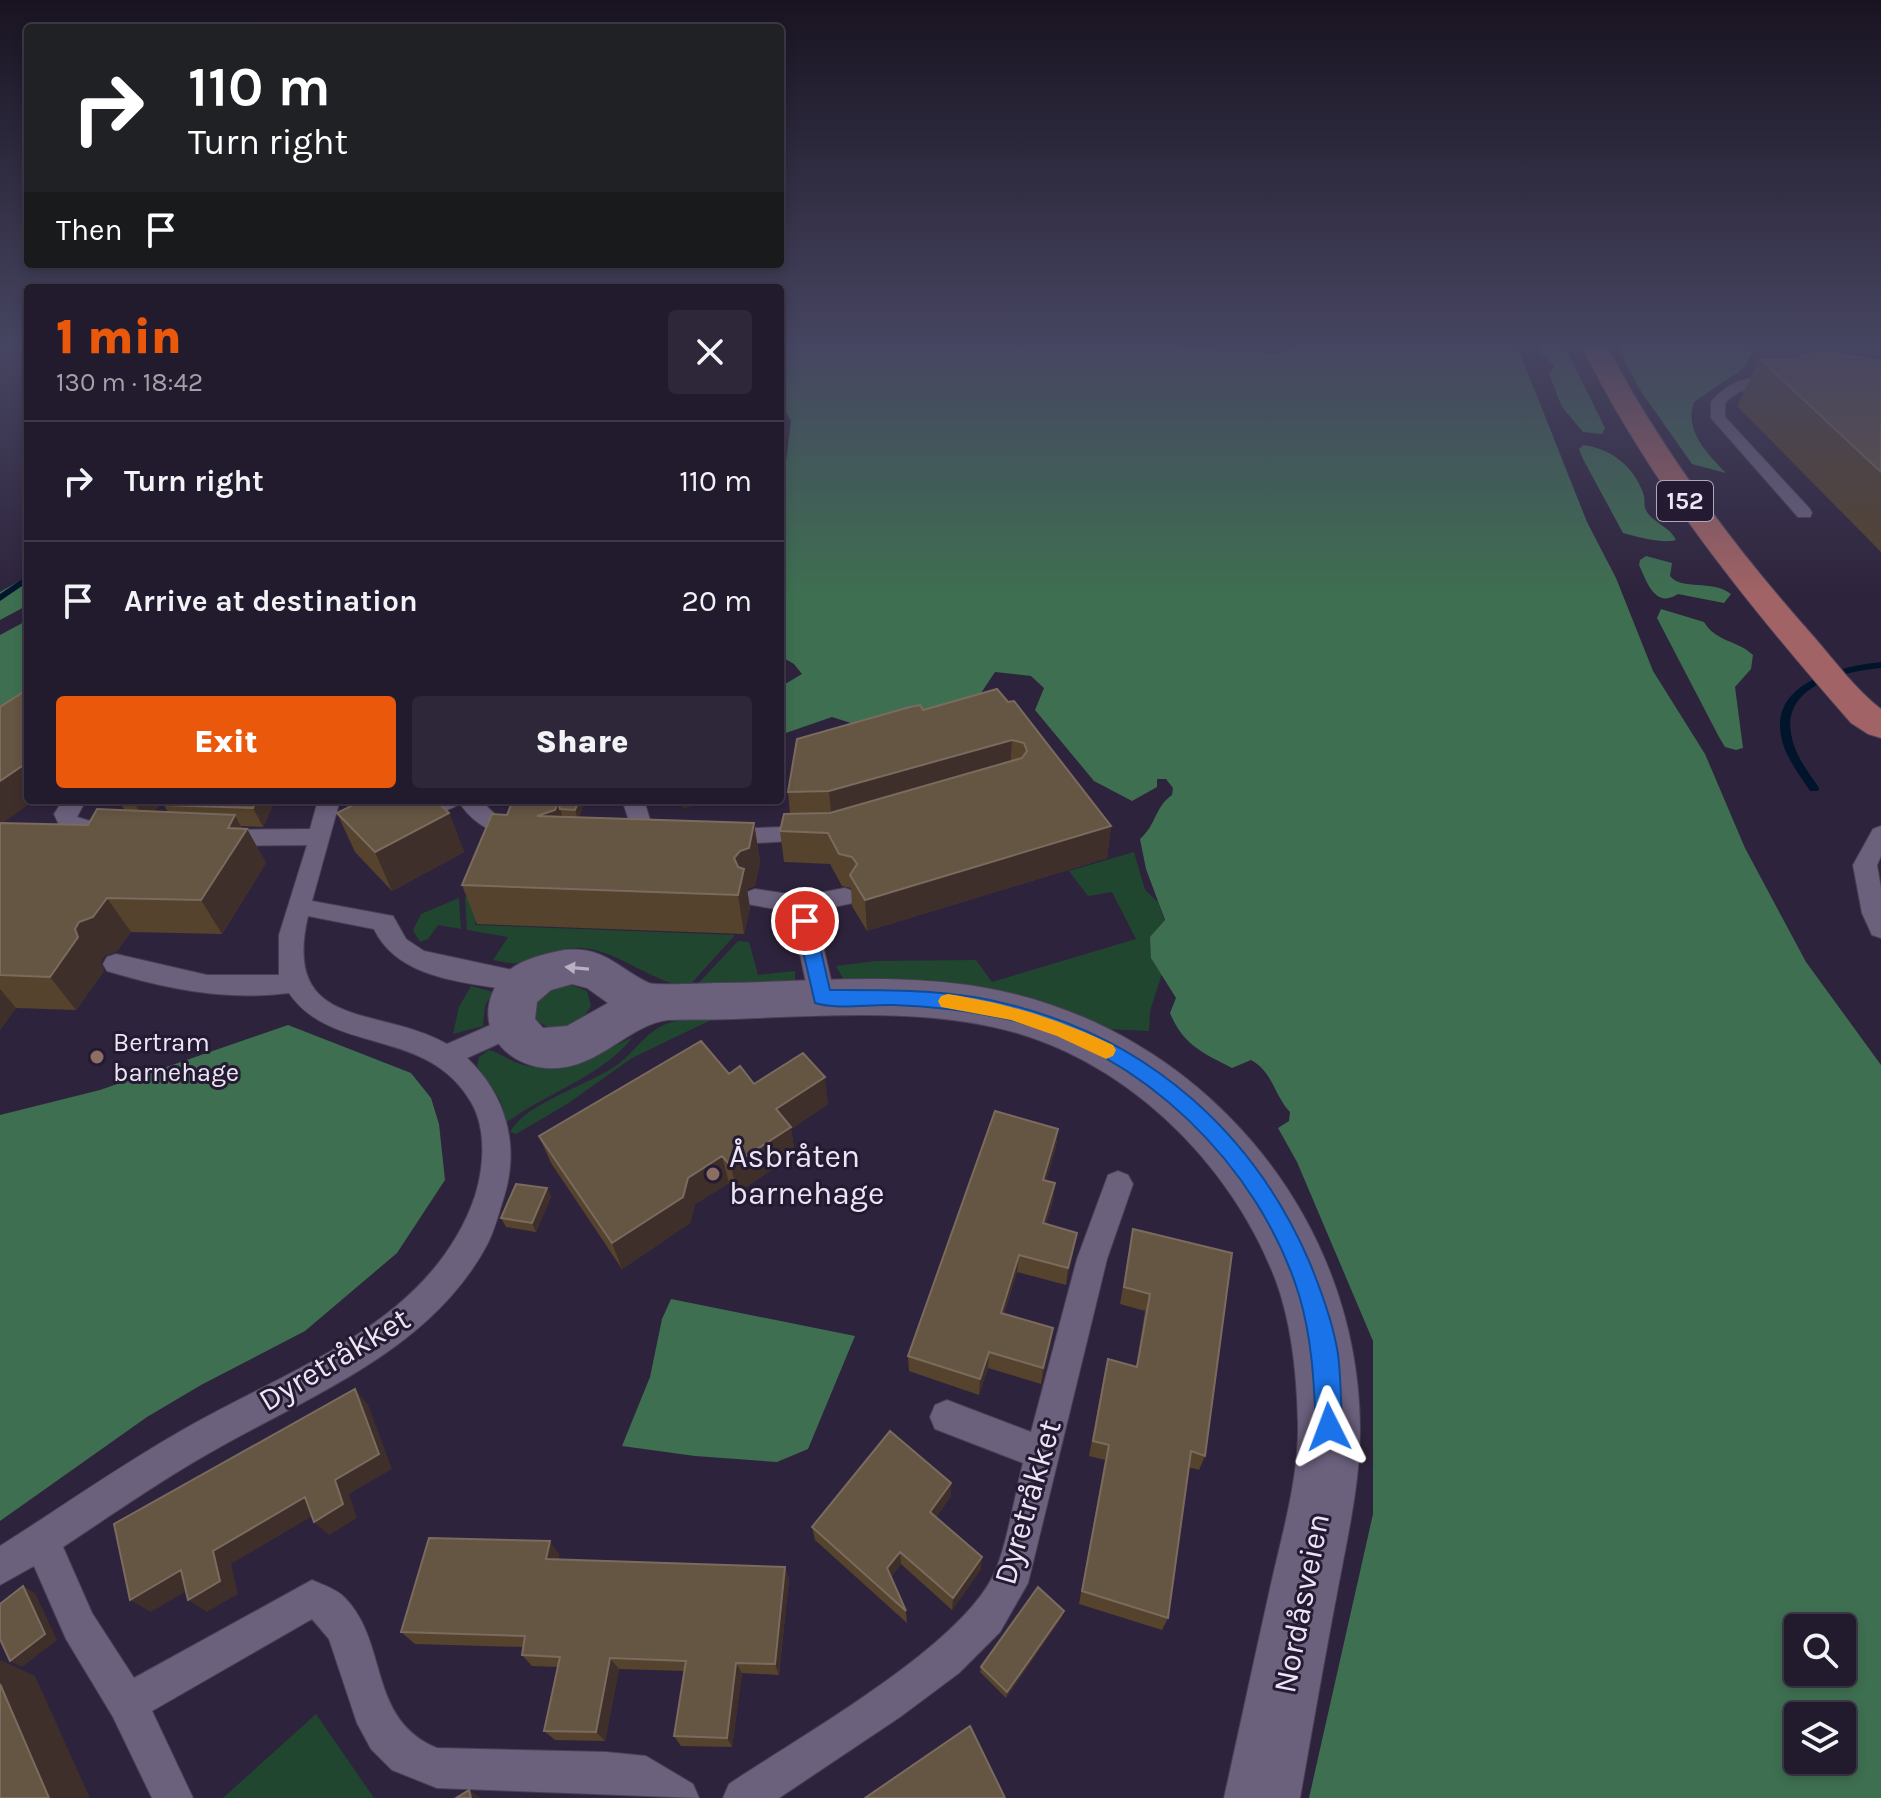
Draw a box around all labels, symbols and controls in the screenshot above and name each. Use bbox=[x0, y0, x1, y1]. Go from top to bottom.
text: 110 m bbox=[188, 54, 331, 119]
icon: right bbox=[56, 56, 160, 160]
text: Turn right bbox=[188, 121, 348, 163]
icon: arrive bbox=[139, 208, 183, 252]
text: Then bbox=[56, 212, 123, 248]
text: 1 min bbox=[56, 309, 182, 365]
button: close bbox=[668, 310, 752, 394]
text: 130 m · 18:42 bbox=[56, 367, 203, 398]
icon: right bbox=[56, 459, 100, 503]
text: Turn right bbox=[124, 463, 264, 499]
text: 110 m bbox=[679, 463, 752, 499]
road number: 152 bbox=[1657, 481, 1713, 521]
icon: arrive bbox=[56, 579, 100, 623]
text: Arrive at destination bbox=[124, 583, 418, 619]
text: 20 m bbox=[682, 583, 752, 619]
button: Exit bbox=[56, 696, 396, 788]
button: Share bbox=[412, 696, 752, 788]
pin bbox=[771, 887, 839, 955]
icon: arrive bbox=[783, 899, 827, 943]
one-way arrow bbox=[564, 961, 589, 974]
place label: Bertram barnehage bbox=[113, 1027, 239, 1088]
marker: Bertram barnehage bbox=[88, 1048, 106, 1066]
place label: Åsbråten barnehage bbox=[729, 1138, 884, 1212]
marker: Åsbråten barnehage bbox=[704, 1165, 722, 1183]
street label: Dyretråkket bbox=[252, 1300, 417, 1419]
position arrow bbox=[1287, 1385, 1371, 1469]
street label: Dyretråkket bbox=[986, 1415, 1069, 1589]
street label: Nordåsveien bbox=[1266, 1510, 1337, 1696]
map controls bbox=[1784, 1614, 1856, 1774]
button: search bbox=[1784, 1614, 1856, 1686]
button: layers bbox=[1784, 1702, 1856, 1774]

